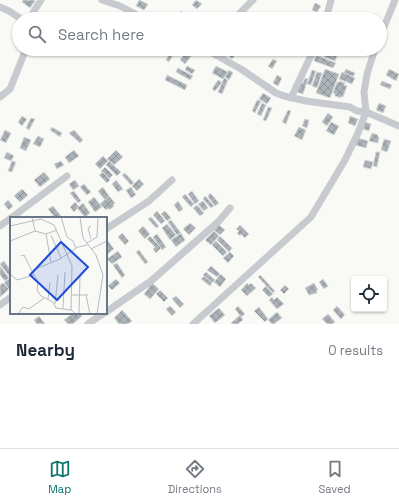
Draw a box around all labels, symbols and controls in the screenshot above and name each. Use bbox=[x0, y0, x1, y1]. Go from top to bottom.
search box bbox=[12, 12, 387, 56]
icon: search bbox=[26, 23, 48, 45]
text: Search here bbox=[58, 25, 144, 44]
inset map bbox=[10, 217, 107, 314]
map controls bbox=[351, 276, 387, 312]
button: locate bbox=[351, 276, 387, 312]
text: Nearby bbox=[16, 339, 75, 361]
text: 0 results bbox=[328, 342, 383, 359]
tab: Map bbox=[48, 458, 71, 496]
tab: Directions bbox=[168, 458, 222, 496]
tab: Saved bbox=[319, 458, 351, 496]

